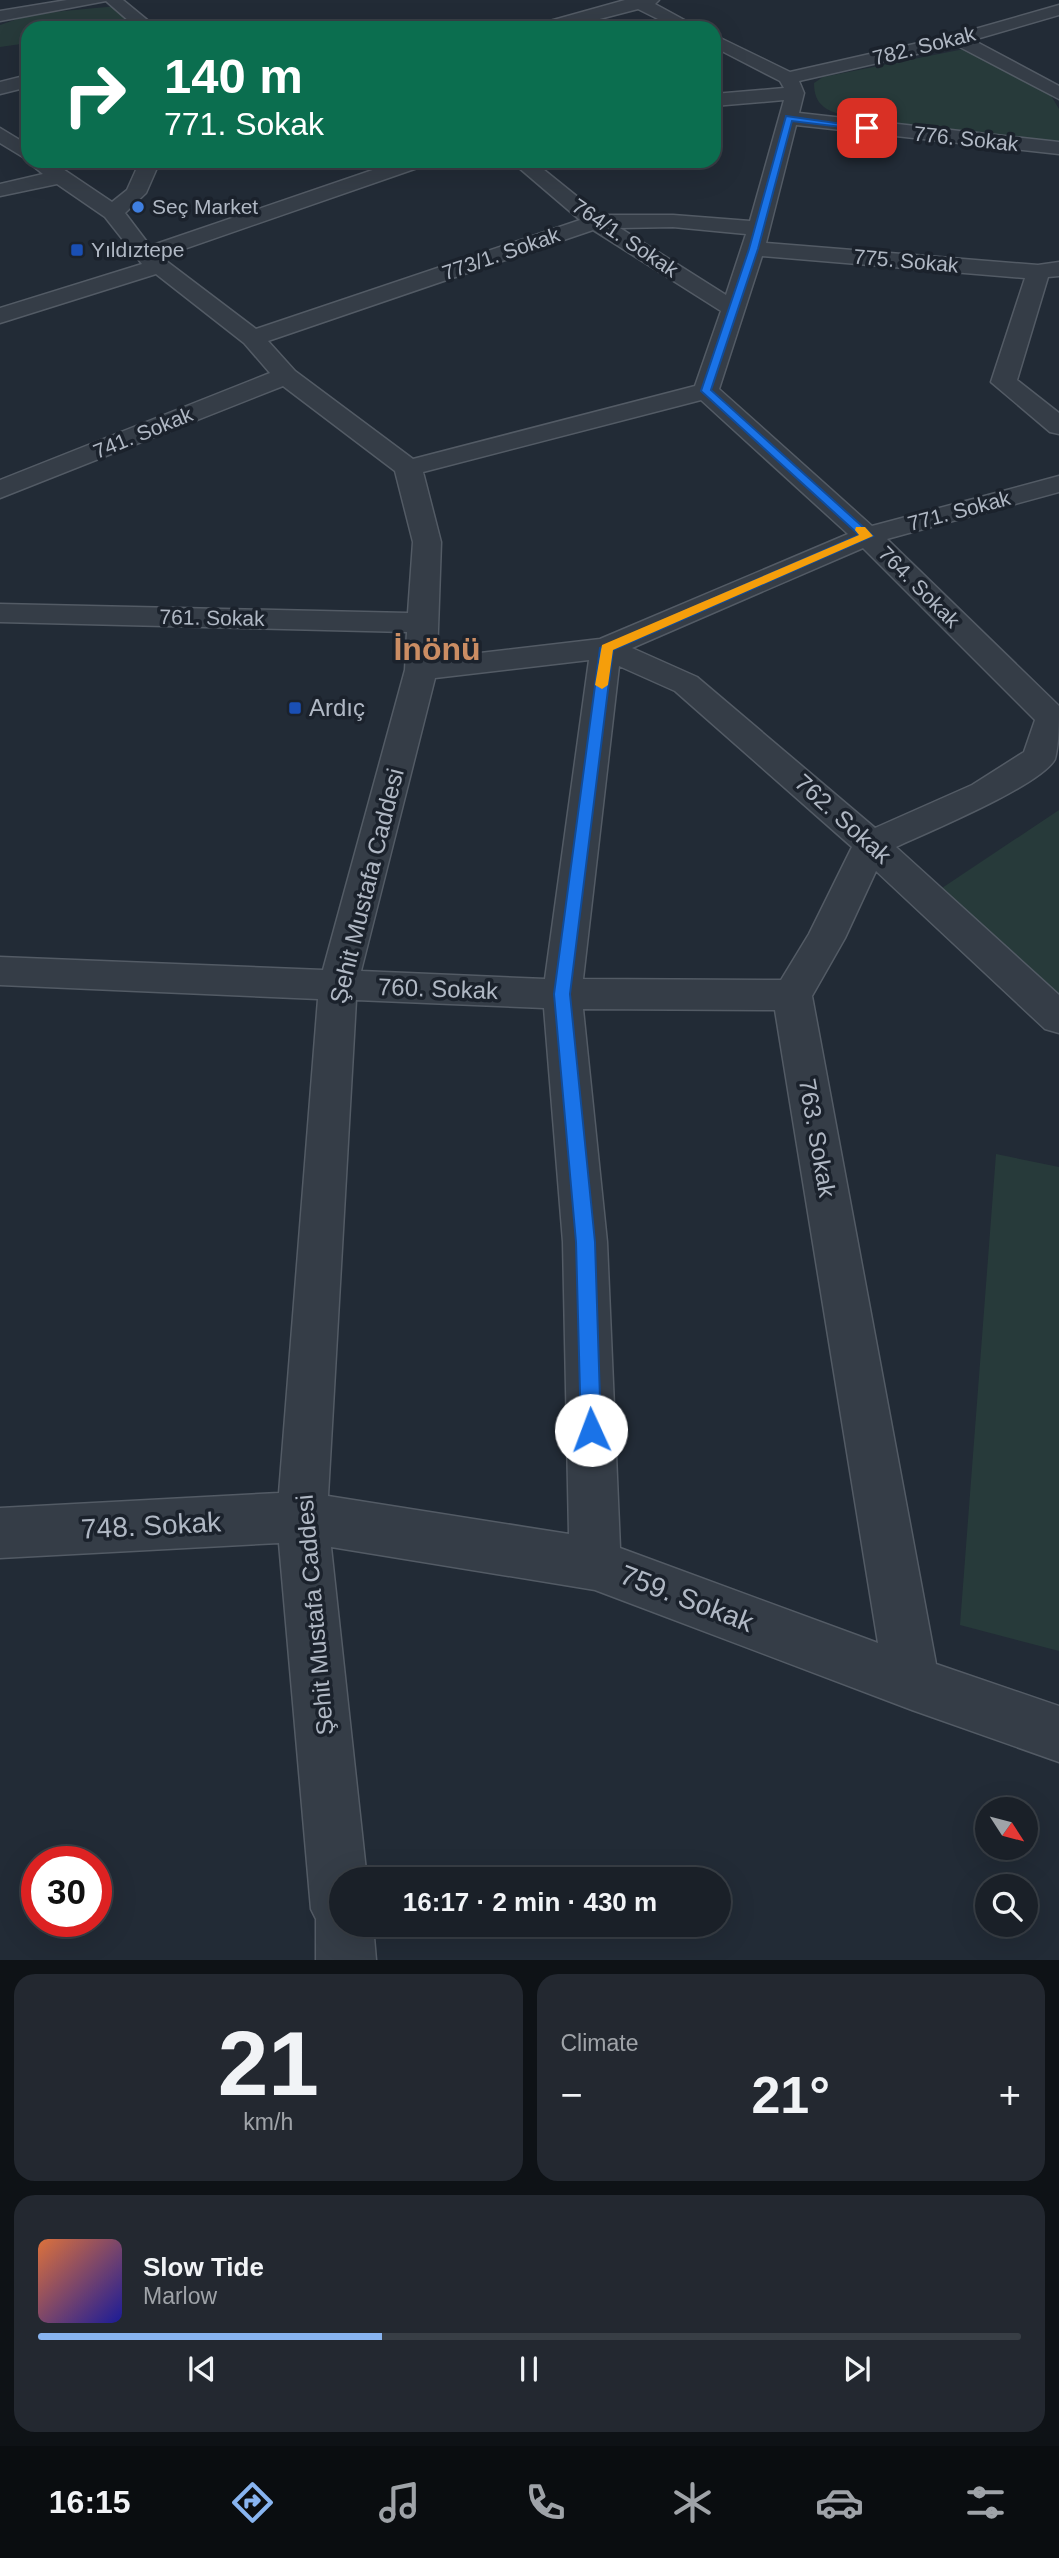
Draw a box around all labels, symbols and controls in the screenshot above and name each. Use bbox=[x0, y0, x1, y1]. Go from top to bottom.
street label: 782. Sokak bbox=[870, 22, 978, 69]
icon: right bbox=[49, 49, 140, 140]
text: 140 m bbox=[164, 49, 303, 103]
pin bbox=[837, 98, 897, 158]
text: 771. Sokak bbox=[164, 106, 324, 142]
icon: arrive bbox=[848, 109, 886, 147]
street label: 776. Sokak bbox=[913, 122, 1020, 155]
street label: 764/1. Sokak bbox=[568, 194, 683, 282]
place label: Seç Market bbox=[152, 195, 258, 218]
marker: Seç Market bbox=[130, 199, 146, 215]
street label: 773/1. Sokak bbox=[439, 223, 563, 284]
place label: Yıldıztepe bbox=[91, 238, 184, 261]
marker: Yıldıztepe bbox=[69, 242, 85, 258]
street label: 775. Sokak bbox=[853, 244, 960, 277]
street label: 741. Sokak bbox=[90, 402, 196, 463]
street label: 771. Sokak bbox=[905, 486, 1013, 535]
street label: 764. Sokak bbox=[874, 541, 965, 632]
street label: 761. Sokak bbox=[159, 605, 265, 630]
district label: İnönü bbox=[393, 631, 481, 667]
place label: Ardıç bbox=[309, 694, 365, 721]
marker: Ardıç bbox=[287, 700, 303, 716]
street label: Şehit Mustafa Caddesi bbox=[324, 765, 409, 1006]
street label: 762. Sokak bbox=[790, 768, 898, 870]
street label: 760. Sokak bbox=[378, 973, 499, 1004]
street label: 763. Sokak bbox=[794, 1076, 841, 1200]
position arrow bbox=[554, 1393, 628, 1467]
street label: Şehit Mustafa Caddesi bbox=[291, 1494, 338, 1736]
street label: 748. Sokak bbox=[80, 1506, 223, 1545]
street label: 759. Sokak bbox=[616, 1559, 759, 1638]
north arrow bbox=[975, 1797, 1038, 1860]
map controls bbox=[975, 1797, 1038, 1937]
speed limit sign: 30 bbox=[21, 1846, 112, 1937]
button: search bbox=[975, 1874, 1038, 1937]
text: 16:17 · 2 min · 430 m bbox=[403, 1887, 657, 1917]
text: 21 bbox=[218, 2013, 319, 2114]
text: Climate bbox=[561, 2030, 638, 2056]
text: 21° bbox=[751, 2066, 830, 2124]
text: − bbox=[561, 2074, 583, 2116]
text: + bbox=[999, 2074, 1021, 2116]
text: km/h bbox=[243, 2109, 293, 2135]
text: Slow Tide bbox=[143, 2252, 264, 2282]
text: Marlow bbox=[143, 2283, 217, 2309]
icon: previous bbox=[183, 2350, 221, 2388]
icon: pause bbox=[510, 2350, 548, 2388]
icon: next bbox=[838, 2350, 876, 2388]
icon: directions bbox=[228, 2478, 277, 2527]
icon: music bbox=[375, 2478, 424, 2527]
icon: phone bbox=[521, 2478, 570, 2527]
icon: climate bbox=[668, 2478, 717, 2527]
icon: car bbox=[815, 2478, 864, 2527]
icon: filters bbox=[961, 2478, 1010, 2527]
text: 16:15 bbox=[49, 2484, 131, 2520]

